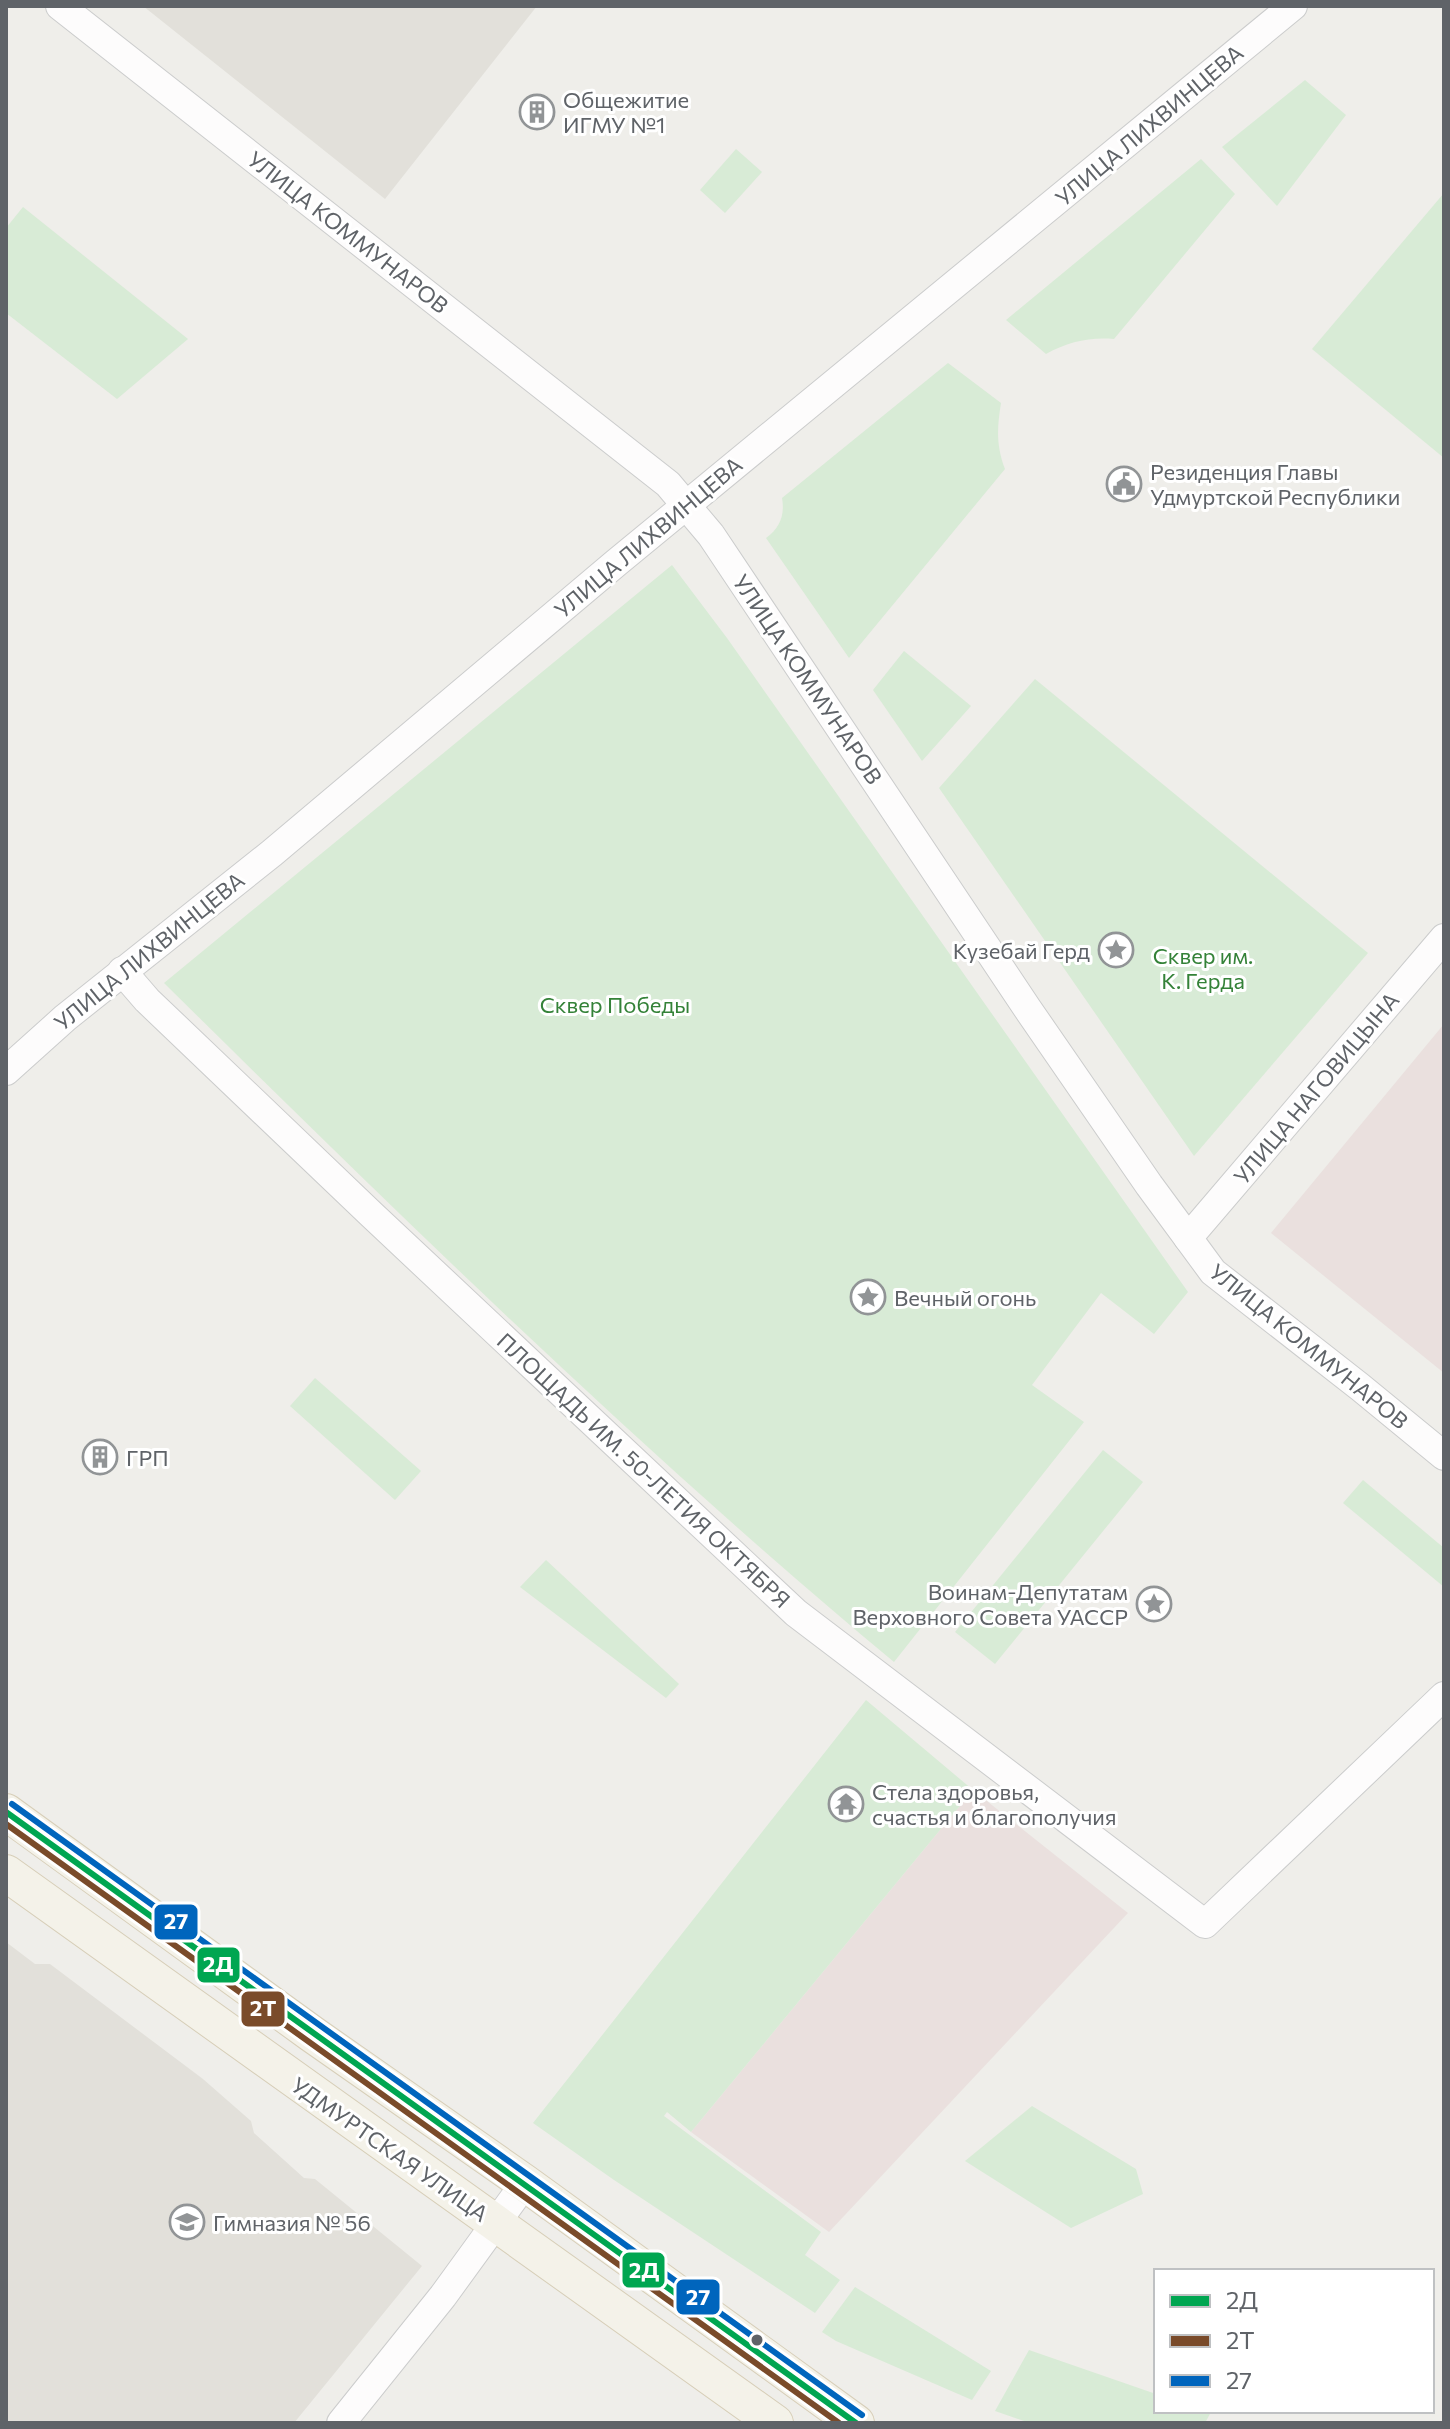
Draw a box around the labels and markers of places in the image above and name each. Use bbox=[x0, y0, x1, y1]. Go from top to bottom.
place label: Общежитие ИГМУ №1 bbox=[563, 86, 689, 138]
building icon: Общежитие ИГМУ №1 bbox=[518, 93, 556, 131]
place label: Резиденция Главы Удмуртской Республики bbox=[1150, 458, 1400, 510]
public building icon: Резиденция Главы Удмуртской Республики bbox=[1105, 465, 1143, 503]
place icon: Кузебай Герд bbox=[1097, 931, 1135, 969]
place label: Кузебай Герд bbox=[953, 937, 1090, 964]
place icon: Вечный огонь bbox=[849, 1278, 887, 1316]
place label: Вечный огонь bbox=[894, 1284, 1036, 1311]
building icon: ГРП bbox=[81, 1438, 119, 1476]
place label: ГРП bbox=[126, 1444, 169, 1471]
place label: Воинам-Депутатам Верховного Совета УАССР bbox=[852, 1578, 1128, 1630]
place icon: Воинам-Депутатам Верховного Совета УАССР bbox=[1135, 1585, 1173, 1623]
place label: Стела здоровья, счастья и благополучия bbox=[872, 1778, 1117, 1830]
temple icon: Стела здоровья, счастья и благополучия bbox=[827, 1785, 865, 1823]
school or university icon: Гимназия № 56 bbox=[168, 2203, 206, 2241]
place label: Гимназия № 56 bbox=[213, 2209, 371, 2236]
unlabelled marker bbox=[749, 2332, 765, 2348]

